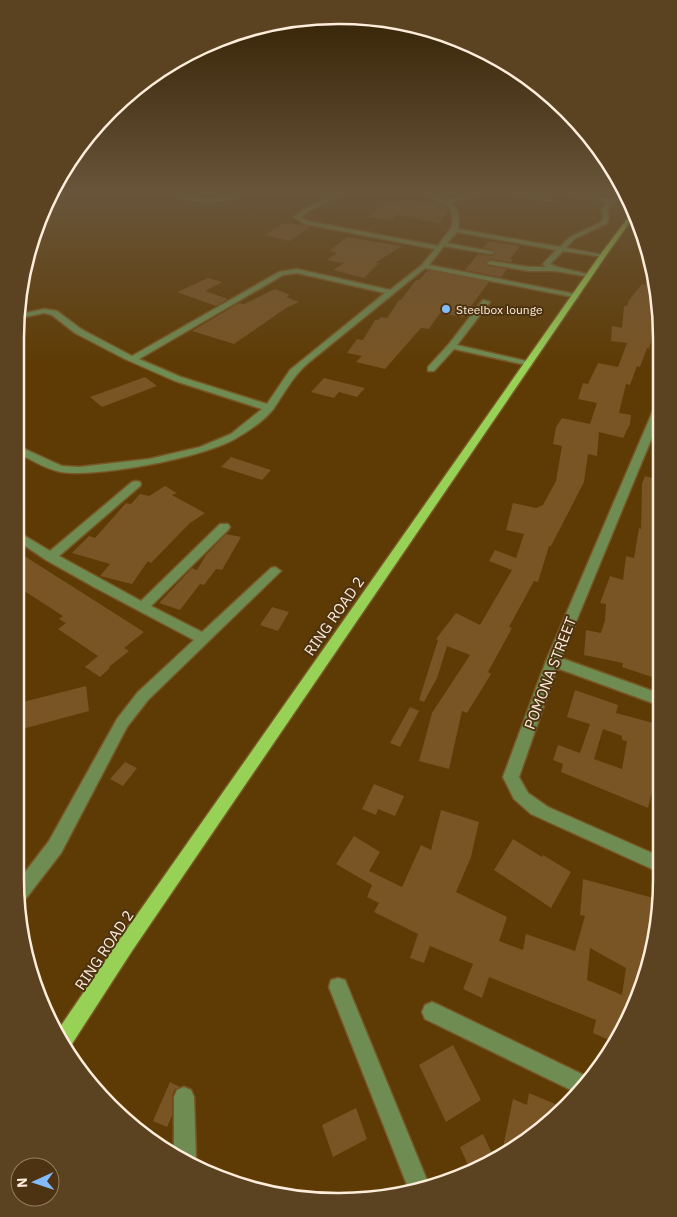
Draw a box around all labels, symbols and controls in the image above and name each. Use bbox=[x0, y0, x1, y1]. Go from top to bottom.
place label: Steelbox lounge bbox=[456, 302, 543, 317]
marker: Steelbox lounge bbox=[440, 303, 452, 315]
street label: RING ROAD 2 bbox=[300, 573, 368, 659]
street label: POMONA STREET bbox=[520, 614, 580, 732]
street label: RING ROAD 2 bbox=[70, 906, 138, 994]
north arrow bbox=[10, 1157, 60, 1207]
text: N bbox=[13, 1177, 31, 1188]

